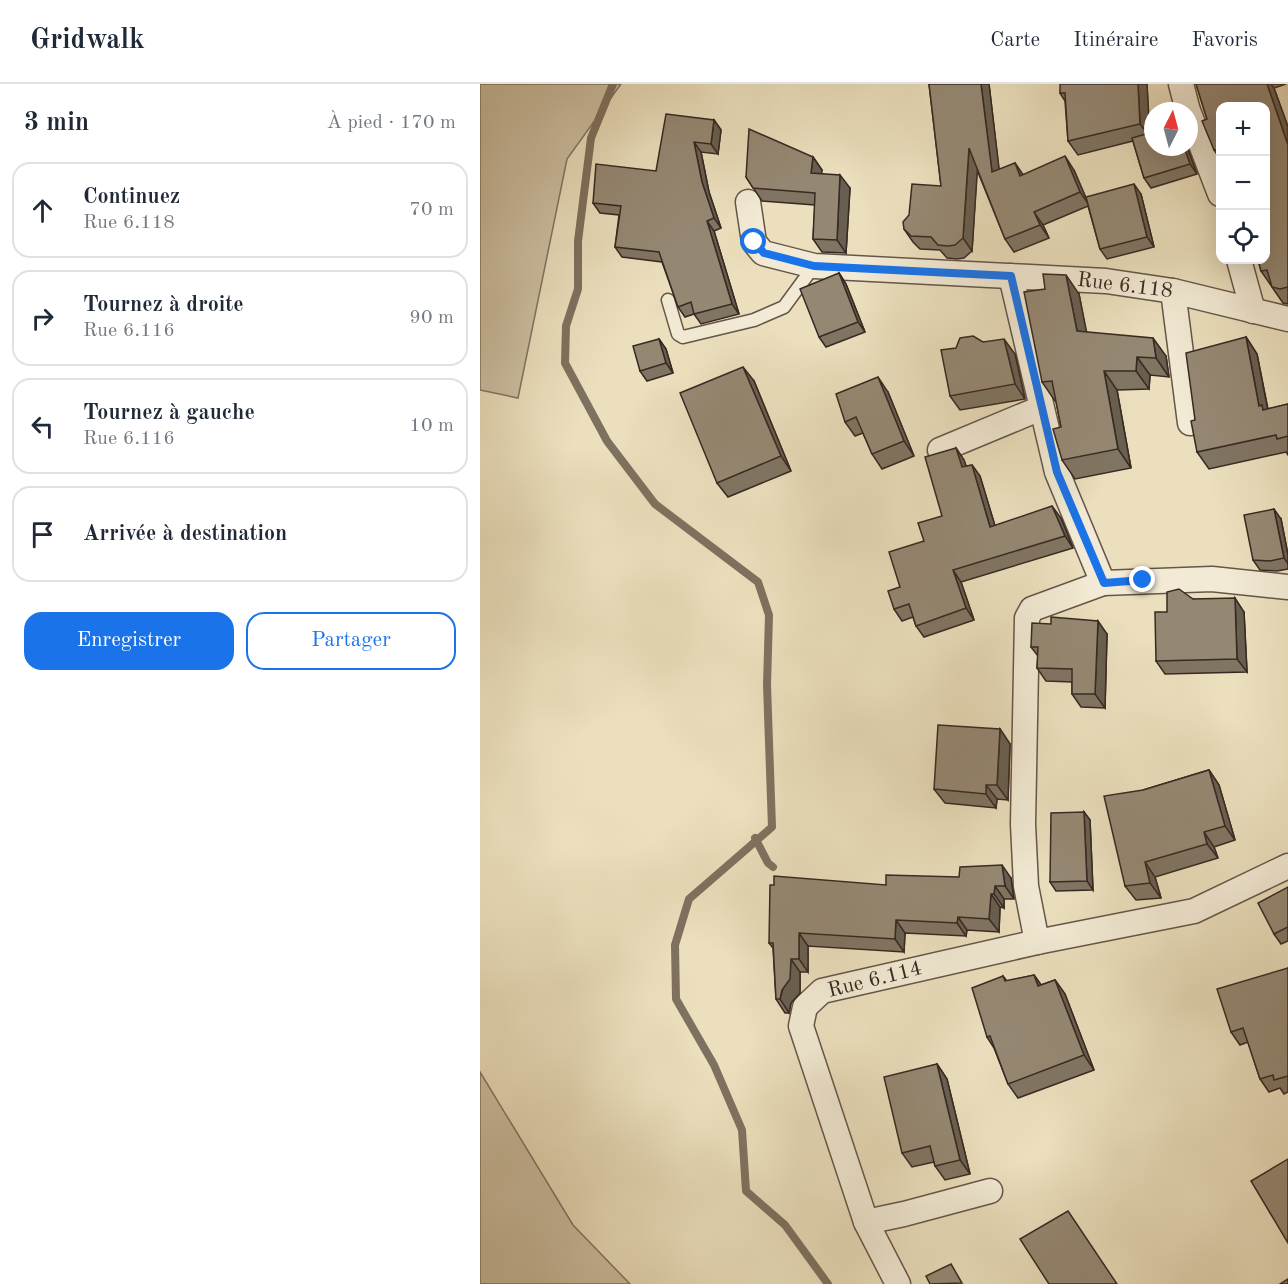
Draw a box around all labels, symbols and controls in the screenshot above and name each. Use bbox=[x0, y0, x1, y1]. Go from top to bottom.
text: Gridwalk bbox=[30, 27, 145, 55]
text: Carte bbox=[990, 30, 1040, 51]
text: Itinéraire bbox=[1073, 30, 1159, 51]
text: Favoris bbox=[1192, 30, 1258, 51]
north arrow bbox=[1144, 102, 1198, 156]
map controls bbox=[1216, 102, 1270, 264]
button: + bbox=[1216, 102, 1270, 156]
text: 3 min bbox=[24, 110, 89, 136]
text: À pied · 170 m bbox=[327, 113, 456, 133]
button: − bbox=[1216, 156, 1270, 210]
text: Continuez bbox=[83, 186, 180, 208]
icon: ahead bbox=[26, 194, 59, 227]
text: 70 m bbox=[409, 200, 454, 220]
button: locate bbox=[1216, 210, 1270, 264]
text: Rue 6.118 bbox=[83, 213, 175, 233]
route start bbox=[740, 228, 766, 254]
street label: Rue 6.118 bbox=[1076, 270, 1174, 302]
text: Tournez à droite bbox=[83, 294, 244, 316]
icon: right bbox=[26, 302, 59, 335]
text: 90 m bbox=[409, 308, 454, 328]
text: Rue 6.116 bbox=[83, 321, 175, 341]
text: Tournez à gauche bbox=[83, 402, 255, 424]
icon: left bbox=[26, 410, 59, 443]
text: 10 m bbox=[409, 416, 454, 436]
text: Rue 6.116 bbox=[83, 429, 175, 449]
icon: arrive bbox=[26, 518, 59, 551]
text: Arrivée à destination bbox=[83, 523, 287, 545]
route end bbox=[1129, 566, 1155, 592]
button: Enregistrer bbox=[24, 612, 234, 670]
button: Partager bbox=[246, 612, 456, 670]
street label: Rue 6.114 bbox=[826, 958, 924, 1002]

